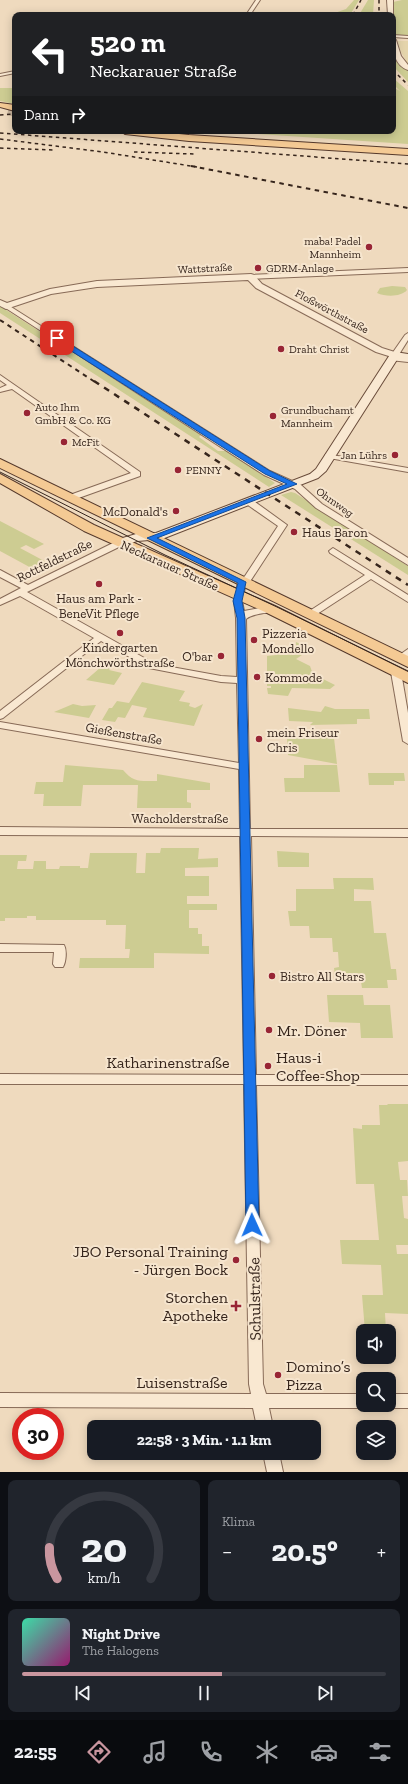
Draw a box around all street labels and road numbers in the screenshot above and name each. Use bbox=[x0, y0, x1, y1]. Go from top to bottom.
street label: Wattstraße bbox=[177, 261, 233, 276]
street label: Floßwörthstraße bbox=[293, 287, 371, 336]
street label: Ohmweg bbox=[313, 485, 356, 520]
street label: Rottfeldstraße bbox=[14, 536, 94, 585]
street label: Neckarauer Straße bbox=[118, 537, 221, 594]
street label: Gießenstraße bbox=[84, 719, 163, 748]
street label: Wacholderstraße bbox=[132, 811, 228, 826]
street label: Katharinenstraße bbox=[106, 1053, 230, 1072]
street label: Schulstraße bbox=[244, 1257, 265, 1341]
street label: Luisenstraße bbox=[136, 1373, 228, 1392]

